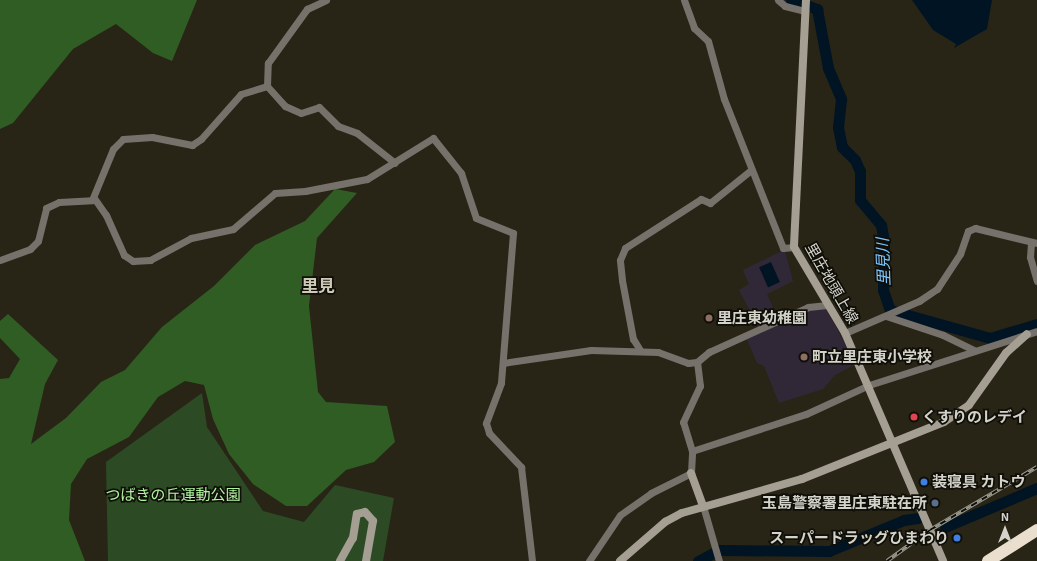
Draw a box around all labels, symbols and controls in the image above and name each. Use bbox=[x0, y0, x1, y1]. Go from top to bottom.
water label: 里見川 bbox=[873, 238, 893, 286]
street label: 里庄地頭上線 bbox=[802, 240, 862, 326]
district label: 里見 bbox=[301, 276, 335, 296]
place label: 里庄東幼稚園 bbox=[717, 309, 807, 327]
marker: 里庄東幼稚園 bbox=[704, 313, 714, 323]
place label: 町立里庄東小学校 bbox=[812, 348, 932, 366]
marker: 町立里庄東小学校 bbox=[799, 352, 809, 362]
place label: くすりのレデイ bbox=[922, 408, 1027, 426]
marker: くすりのレデイ bbox=[909, 412, 919, 422]
place label: 装寝具 カトウ bbox=[932, 473, 1025, 491]
marker: 装寝具 カトウ bbox=[919, 477, 929, 487]
park label: つばきの丘運動公園 bbox=[106, 486, 240, 504]
place label: 玉島警察署里庄東駐在所 bbox=[762, 494, 927, 512]
marker: 玉島警察署里庄東駐在所 bbox=[930, 498, 940, 508]
north arrow bbox=[985, 509, 1025, 549]
text: N bbox=[1001, 510, 1009, 523]
place label: スーパードラッグひまわり bbox=[769, 529, 949, 547]
marker: スーパードラッグひまわり bbox=[952, 533, 962, 543]

